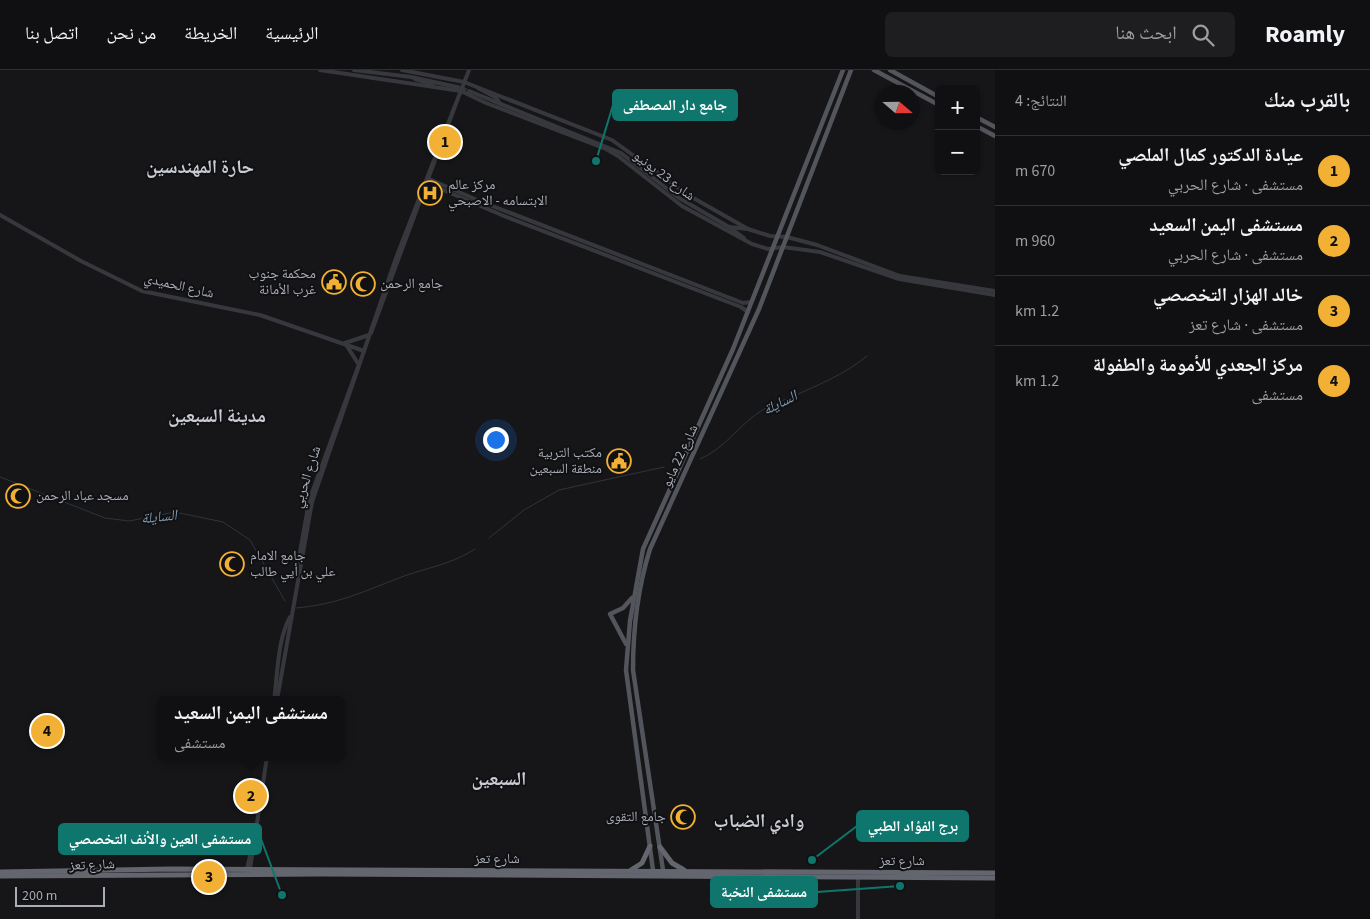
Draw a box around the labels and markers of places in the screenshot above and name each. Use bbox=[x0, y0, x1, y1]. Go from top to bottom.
callout: جامع دار المصطفى bbox=[613, 90, 737, 120]
pin: 1 bbox=[429, 123, 461, 161]
place label: مركز عالم الابتسامه - الاصبحي bbox=[448, 175, 548, 212]
hospital icon: مركز عالم الابتسامه - الاصبحي bbox=[417, 180, 443, 206]
place label: محكمة جنوب غرب الأمانة bbox=[249, 264, 316, 300]
public building icon: محكمة جنوب غرب الأمانة bbox=[321, 269, 347, 295]
mosque icon: جامع الرحمن bbox=[350, 271, 376, 297]
place label: جامع الرحمن bbox=[380, 274, 443, 294]
place label: مكتب التربية منطقة السبعين bbox=[529, 443, 602, 479]
public building icon: مكتب التربية منطقة السبعين bbox=[606, 448, 632, 474]
mosque icon: مسجد عباد الرحمن bbox=[5, 483, 31, 509]
place label: مسجد عباد الرحمن bbox=[36, 486, 129, 506]
place label: جامع الامام علي بن أيي طالب bbox=[250, 546, 336, 583]
mosque icon: جامع الامام علي بن أيي طالب bbox=[219, 551, 245, 577]
pin: 4 bbox=[31, 712, 63, 750]
pin: 2 bbox=[235, 777, 267, 815]
mosque icon: جامع التقوى bbox=[670, 804, 696, 830]
place label: جامع التقوى bbox=[606, 807, 666, 827]
callout: برج الفؤاد الطبي bbox=[857, 811, 968, 841]
callout: مستشفى العين والأنف التخصصي bbox=[59, 824, 261, 854]
pin: 3 bbox=[193, 858, 225, 896]
callout: مستشفى النخبة bbox=[711, 877, 817, 907]

